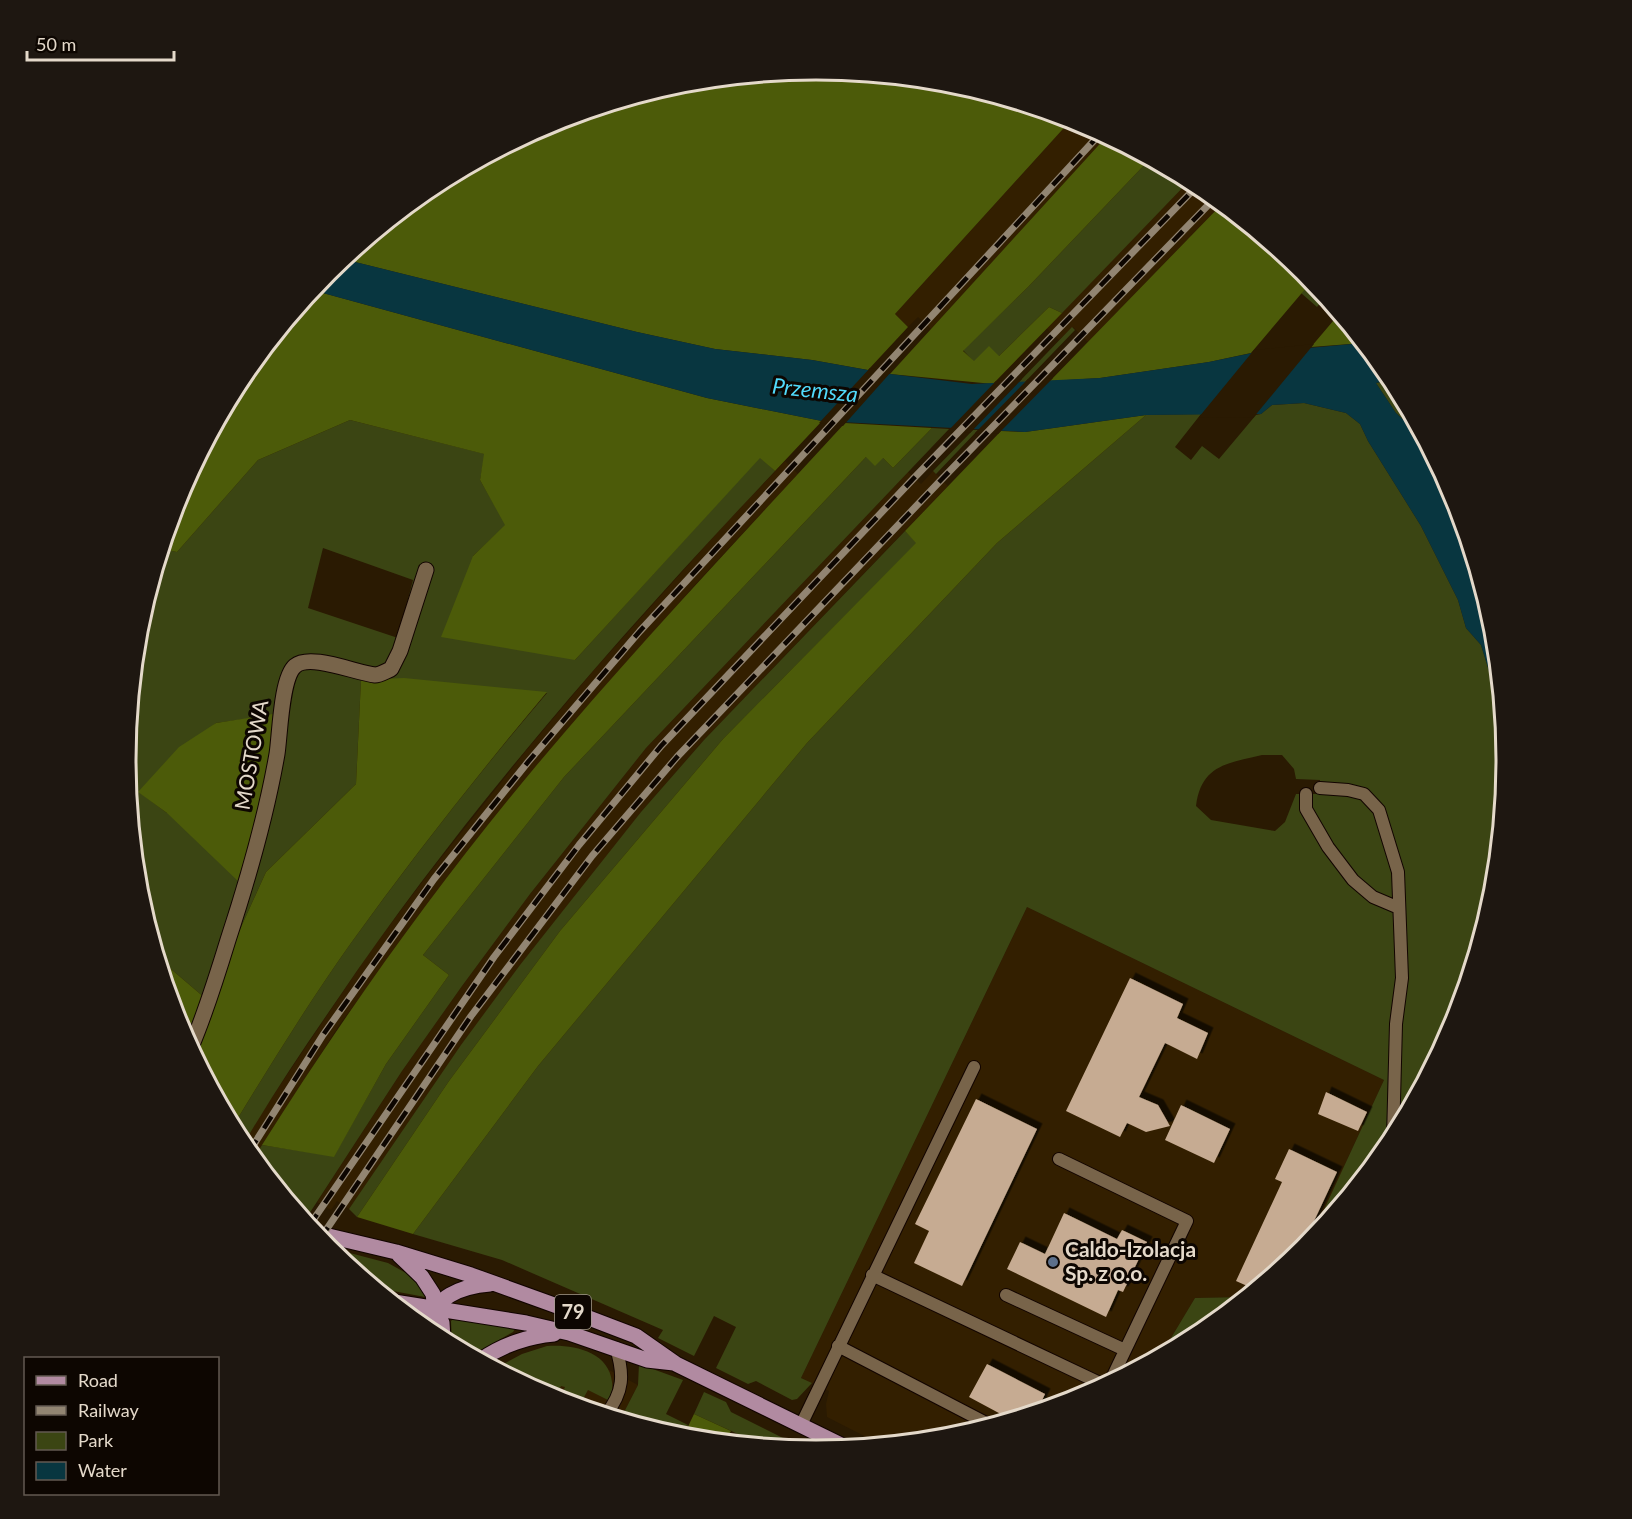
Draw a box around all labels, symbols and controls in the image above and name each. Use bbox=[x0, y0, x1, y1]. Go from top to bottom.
scale bar bbox=[27, 24, 174, 62]
text: 50 m bbox=[36, 33, 76, 55]
water label: Przemsza bbox=[771, 372, 859, 407]
street label: MOSTOWA bbox=[229, 697, 273, 812]
place label: Caldo-Izolacja Sp. z o.o. bbox=[1065, 1236, 1196, 1285]
marker: Caldo-Izolacja Sp. z o.o. bbox=[1046, 1255, 1060, 1269]
road number: 79 bbox=[555, 1295, 591, 1329]
legend bbox=[24, 1357, 219, 1495]
text: Road bbox=[78, 1369, 118, 1391]
text: Railway bbox=[78, 1399, 139, 1421]
text: Park bbox=[78, 1429, 114, 1451]
text: Water bbox=[78, 1459, 127, 1481]

